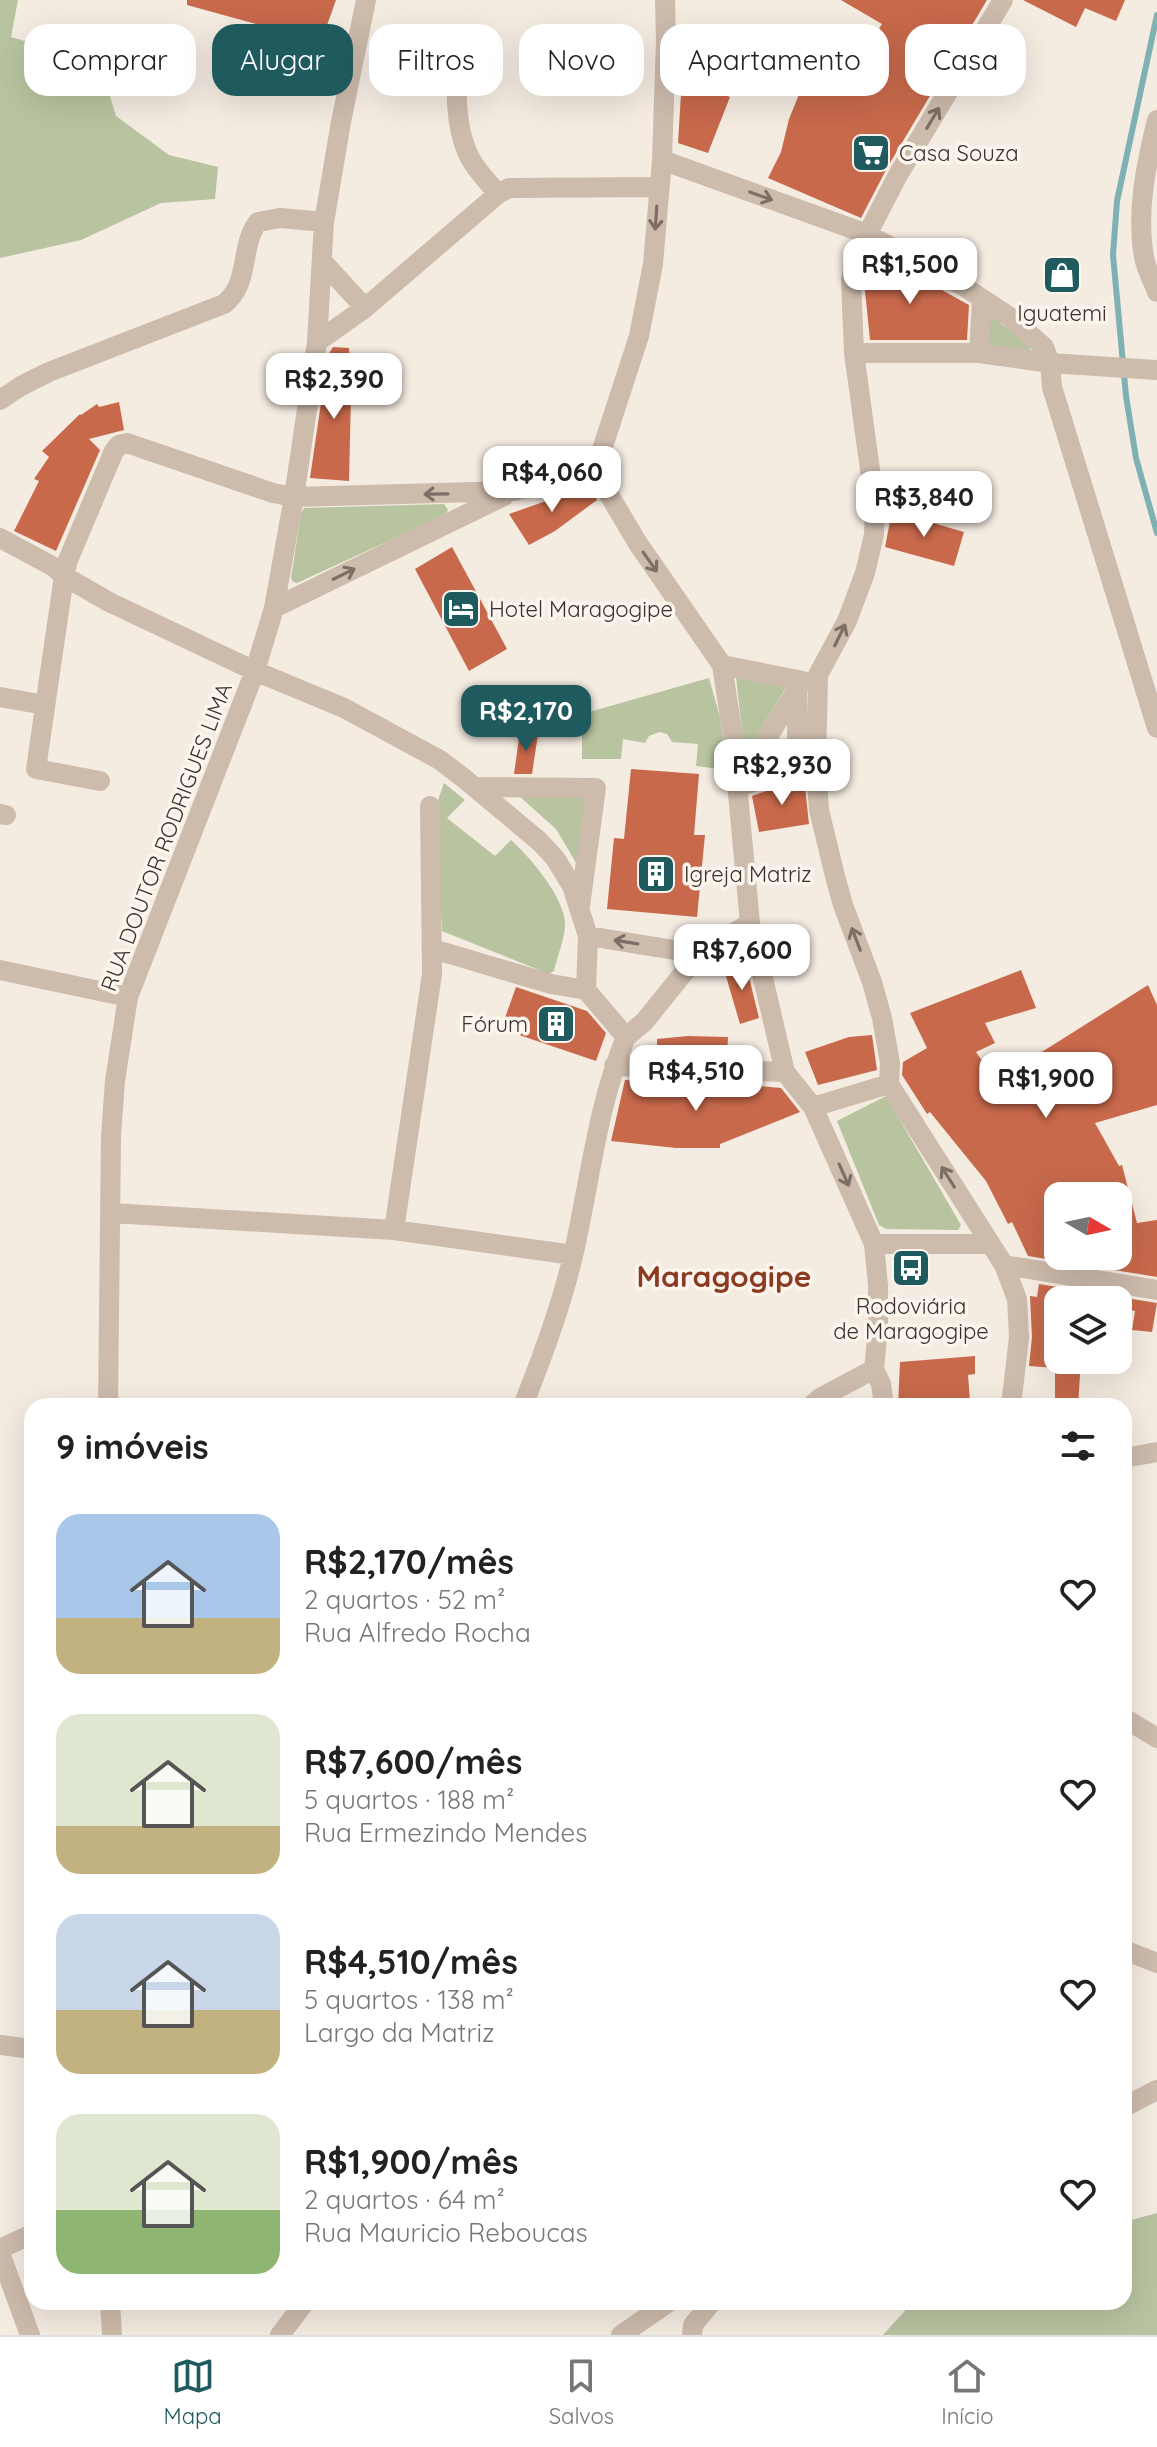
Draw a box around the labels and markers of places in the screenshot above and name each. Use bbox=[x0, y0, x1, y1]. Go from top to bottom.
supermarket icon: Casa Souza bbox=[850, 132, 892, 174]
place label: Casa Souza bbox=[899, 139, 1019, 167]
pin: R$1,500 bbox=[836, 238, 984, 306]
shop icon: Iguatemi bbox=[1041, 254, 1083, 296]
place label: Iguatemi bbox=[1017, 299, 1107, 327]
pin: R$2,390 bbox=[260, 353, 408, 421]
pin: R$4,060 bbox=[478, 446, 626, 514]
pin: R$3,840 bbox=[850, 471, 998, 539]
hotel icon: Hotel Maragogipe bbox=[440, 588, 482, 630]
place label: Hotel Maragogipe bbox=[489, 595, 673, 623]
pin: R$2,170 bbox=[452, 685, 600, 753]
pin: R$2,930 bbox=[708, 739, 856, 807]
building icon: Igreja Matriz bbox=[635, 853, 677, 895]
place label: Igreja Matriz bbox=[684, 860, 812, 888]
pin: R$7,600 bbox=[668, 924, 816, 992]
building icon: Fórum bbox=[535, 1003, 577, 1045]
place label: Fórum bbox=[461, 1010, 528, 1038]
pin: R$4,510 bbox=[622, 1045, 770, 1113]
pin: R$1,900 bbox=[972, 1052, 1120, 1120]
bus stop icon: Rodoviária de Maragogipe bbox=[890, 1247, 932, 1289]
place label: Rodoviária de Maragogipe bbox=[833, 1292, 989, 1345]

